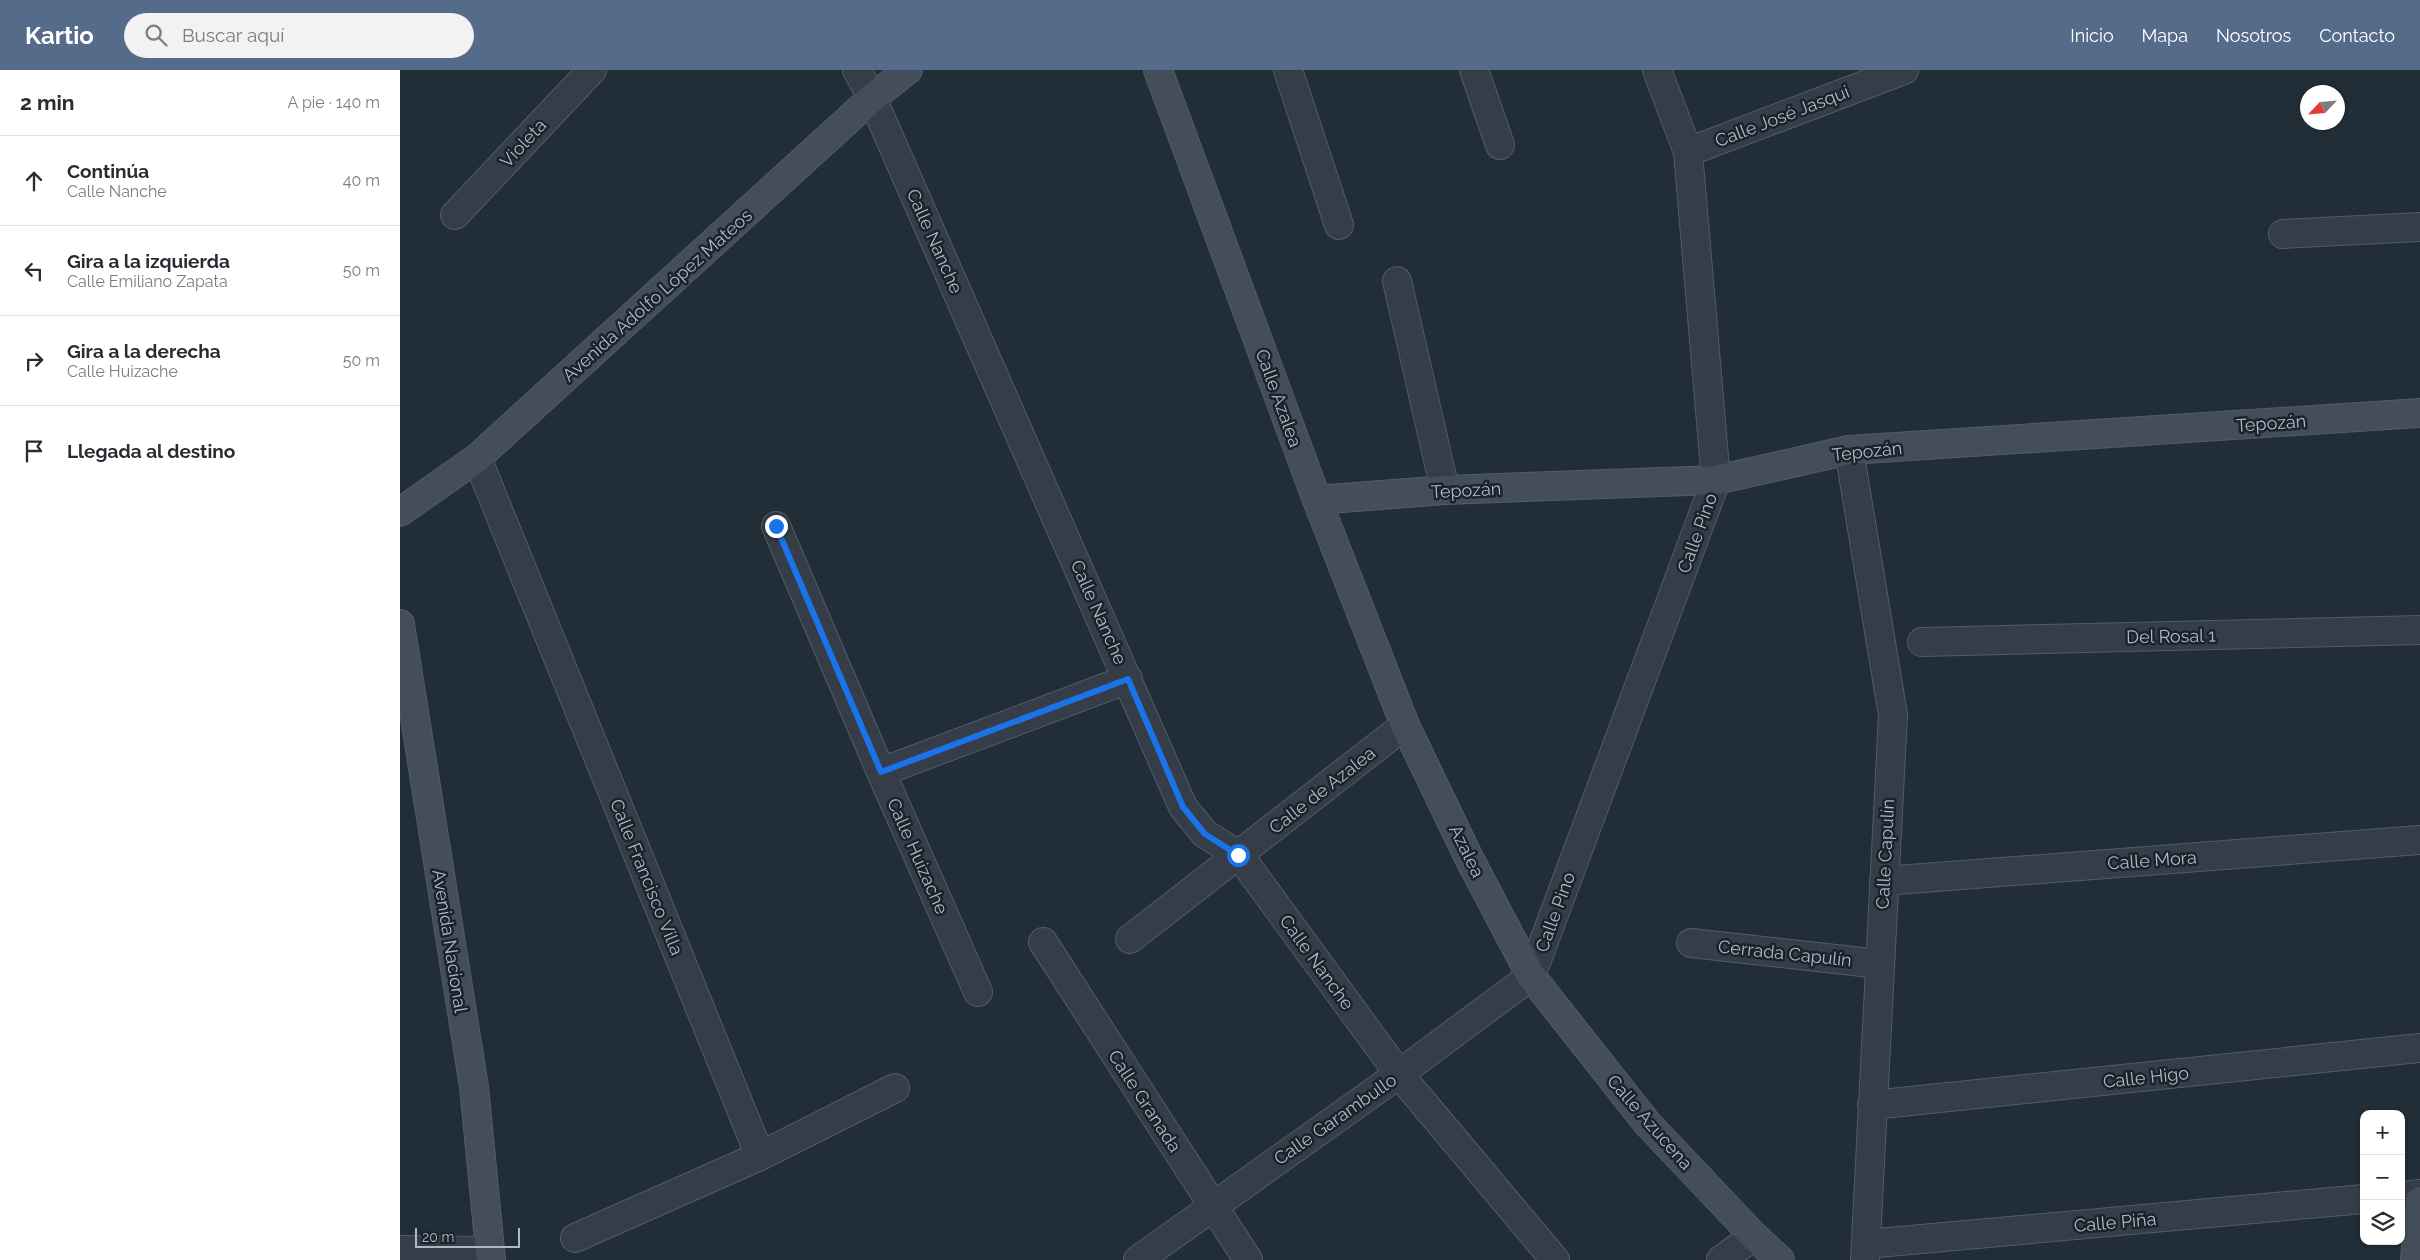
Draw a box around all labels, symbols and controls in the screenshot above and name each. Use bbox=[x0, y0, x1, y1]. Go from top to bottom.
search box bbox=[124, 13, 474, 58]
text: Kartio bbox=[25, 21, 94, 50]
icon: search bbox=[142, 21, 170, 49]
text: Buscar aquí bbox=[182, 24, 284, 46]
text: Inicio bbox=[2070, 25, 2114, 46]
text: Mapa bbox=[2142, 25, 2188, 46]
text: Nosotros bbox=[2216, 25, 2291, 46]
text: Contacto bbox=[2319, 25, 2395, 46]
street label: Calle José Jasqui bbox=[1712, 81, 1852, 151]
north arrow bbox=[2300, 85, 2345, 130]
text: 2 min bbox=[20, 90, 74, 115]
text: A pie · 140 m bbox=[288, 93, 380, 112]
street label: Violeta bbox=[496, 115, 550, 171]
text: Continúa bbox=[67, 160, 149, 182]
icon: ahead bbox=[20, 167, 48, 195]
text: 40 m bbox=[343, 171, 380, 190]
text: Calle Nanche bbox=[67, 182, 167, 201]
street label: Calle Nanche bbox=[903, 185, 968, 297]
street label: Avenida Adolfo López Mateos bbox=[558, 204, 756, 386]
text: Gira a la izquierda bbox=[67, 250, 230, 272]
icon: left bbox=[20, 257, 48, 285]
text: 50 m bbox=[343, 261, 380, 280]
text: Calle Emiliano Zapata bbox=[67, 272, 228, 291]
text: Gira a la derecha bbox=[67, 340, 221, 362]
street label: Calle Azalea bbox=[1252, 346, 1306, 450]
icon: right bbox=[20, 347, 48, 375]
text: 50 m bbox=[343, 351, 380, 370]
text: Calle Huizache bbox=[67, 362, 178, 381]
street label: Tepozán bbox=[2235, 410, 2307, 436]
icon: arrive bbox=[20, 437, 48, 465]
street label: Tepozán bbox=[1831, 437, 1903, 465]
text: Llegada al destino bbox=[67, 440, 235, 462]
street label: Tepozán bbox=[1430, 478, 1502, 502]
street label: Calle Pino bbox=[1673, 490, 1721, 576]
route end bbox=[765, 515, 788, 538]
street label: Calle Nanche bbox=[1067, 556, 1132, 668]
street label: Del Rosal 1 bbox=[2126, 625, 2216, 647]
street label: Calle de Azalea bbox=[1265, 742, 1379, 838]
street label: Calle Huizache bbox=[883, 795, 953, 918]
street label: Calle Francisco Villa bbox=[606, 796, 688, 958]
street label: Calle Capulín bbox=[1872, 798, 1898, 910]
street label: Azalea bbox=[1445, 821, 1489, 881]
route start bbox=[1227, 844, 1250, 867]
street label: Calle Mora bbox=[2107, 846, 2197, 874]
street label: Avenida Nacional bbox=[428, 868, 472, 1014]
street label: Calle Pino bbox=[1531, 869, 1579, 955]
street label: Calle Nanche bbox=[1276, 910, 1359, 1014]
street label: Cerrada Capulín bbox=[1717, 936, 1853, 970]
street label: Calle Granada bbox=[1104, 1046, 1186, 1156]
street label: Calle Higo bbox=[2102, 1062, 2190, 1092]
street label: Calle Garambullo bbox=[1270, 1069, 1401, 1169]
street label: Calle Azucena bbox=[1603, 1070, 1697, 1174]
map controls bbox=[2360, 1110, 2405, 1245]
button: + bbox=[2360, 1110, 2405, 1155]
button: − bbox=[2360, 1155, 2405, 1200]
button: layers bbox=[2360, 1200, 2405, 1245]
street label: Calle Piña bbox=[2073, 1208, 2157, 1236]
scale bar bbox=[415, 1225, 520, 1248]
text: 20 m bbox=[422, 1229, 454, 1245]

